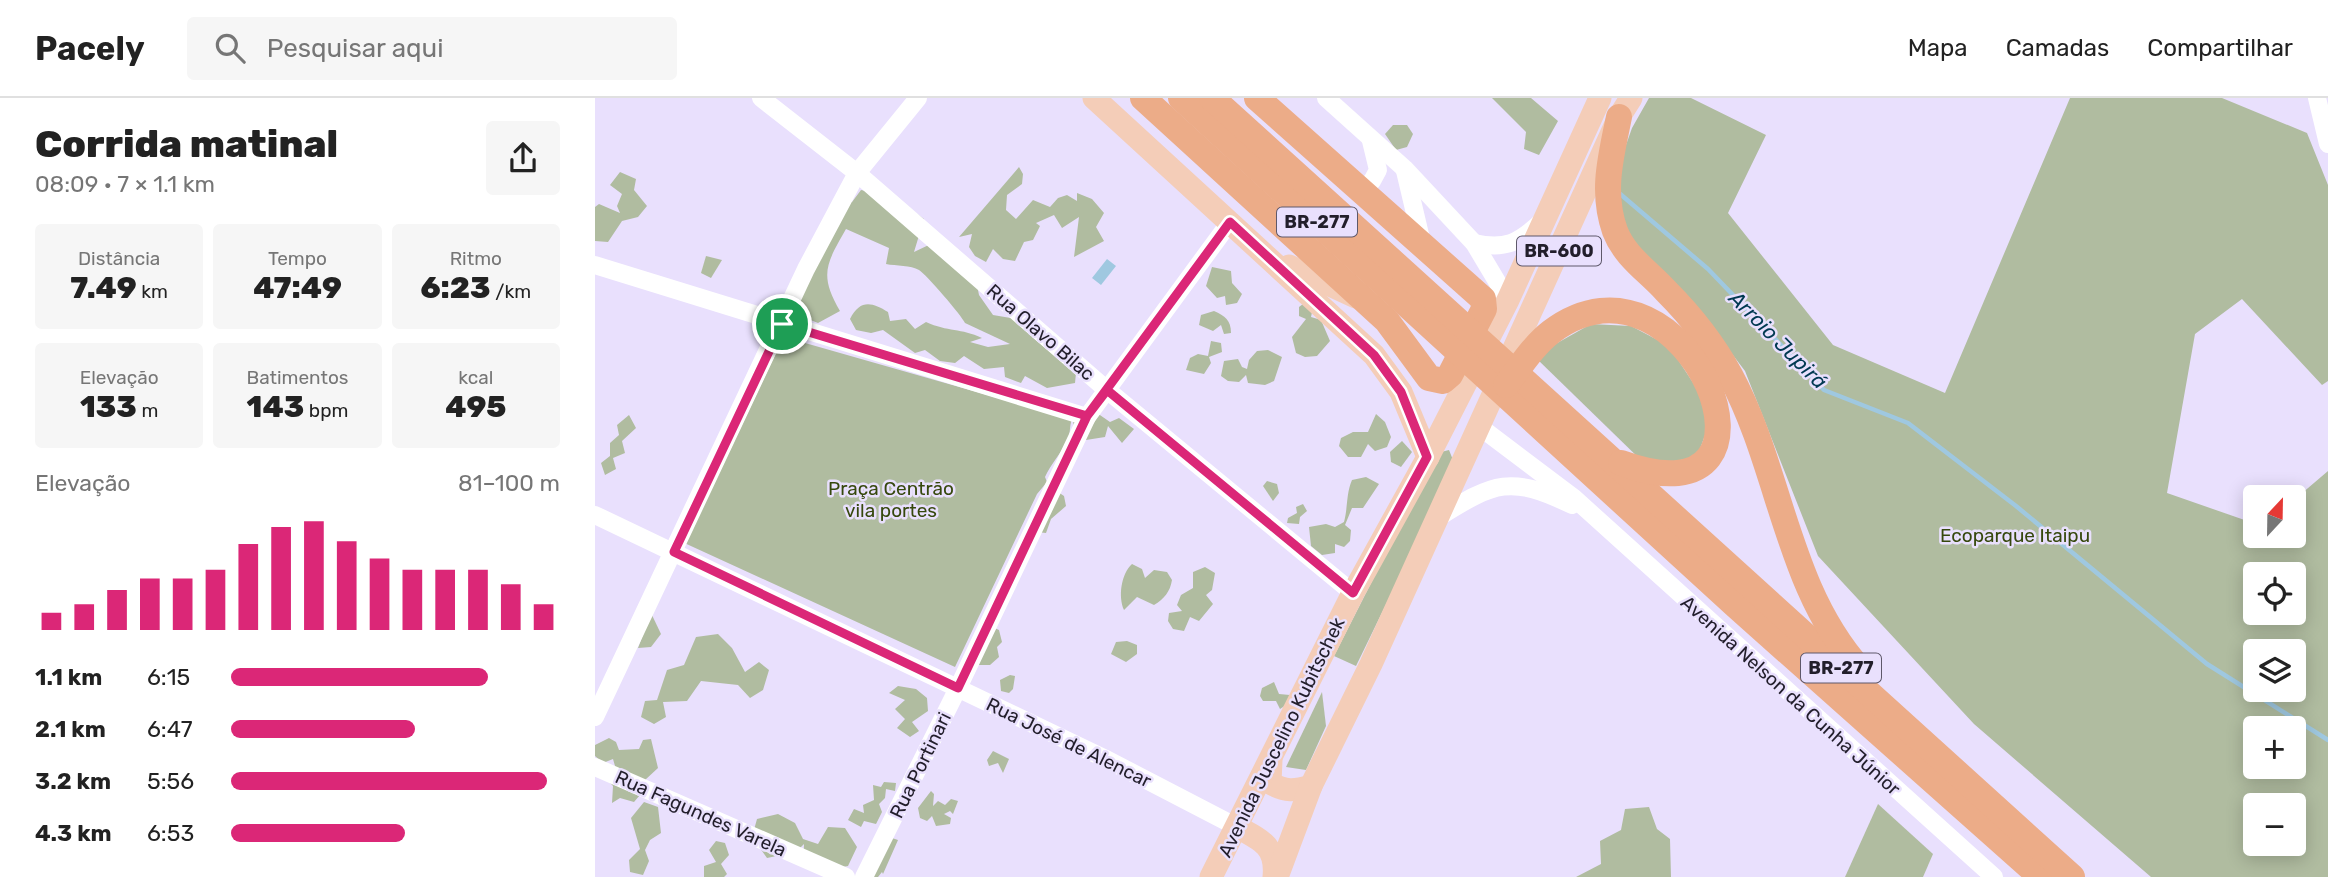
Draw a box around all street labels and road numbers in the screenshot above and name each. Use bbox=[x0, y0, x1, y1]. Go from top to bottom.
road number: BR-277 bbox=[1277, 208, 1357, 237]
road number: BR-600 bbox=[1517, 236, 1601, 266]
street label: Rua Olavo Bilac bbox=[982, 279, 1099, 385]
street label: Avenida Nelson da Cunha Júnior bbox=[1676, 591, 1906, 801]
street label: Avenida Juscelino Kubitschek bbox=[1213, 613, 1350, 861]
road number: BR-277 bbox=[1801, 654, 1881, 682]
street label: Rua José de Alencar bbox=[983, 692, 1156, 793]
street label: Rua Portinari bbox=[885, 708, 956, 822]
street label: Rua Fagundes Varela bbox=[612, 765, 790, 862]

